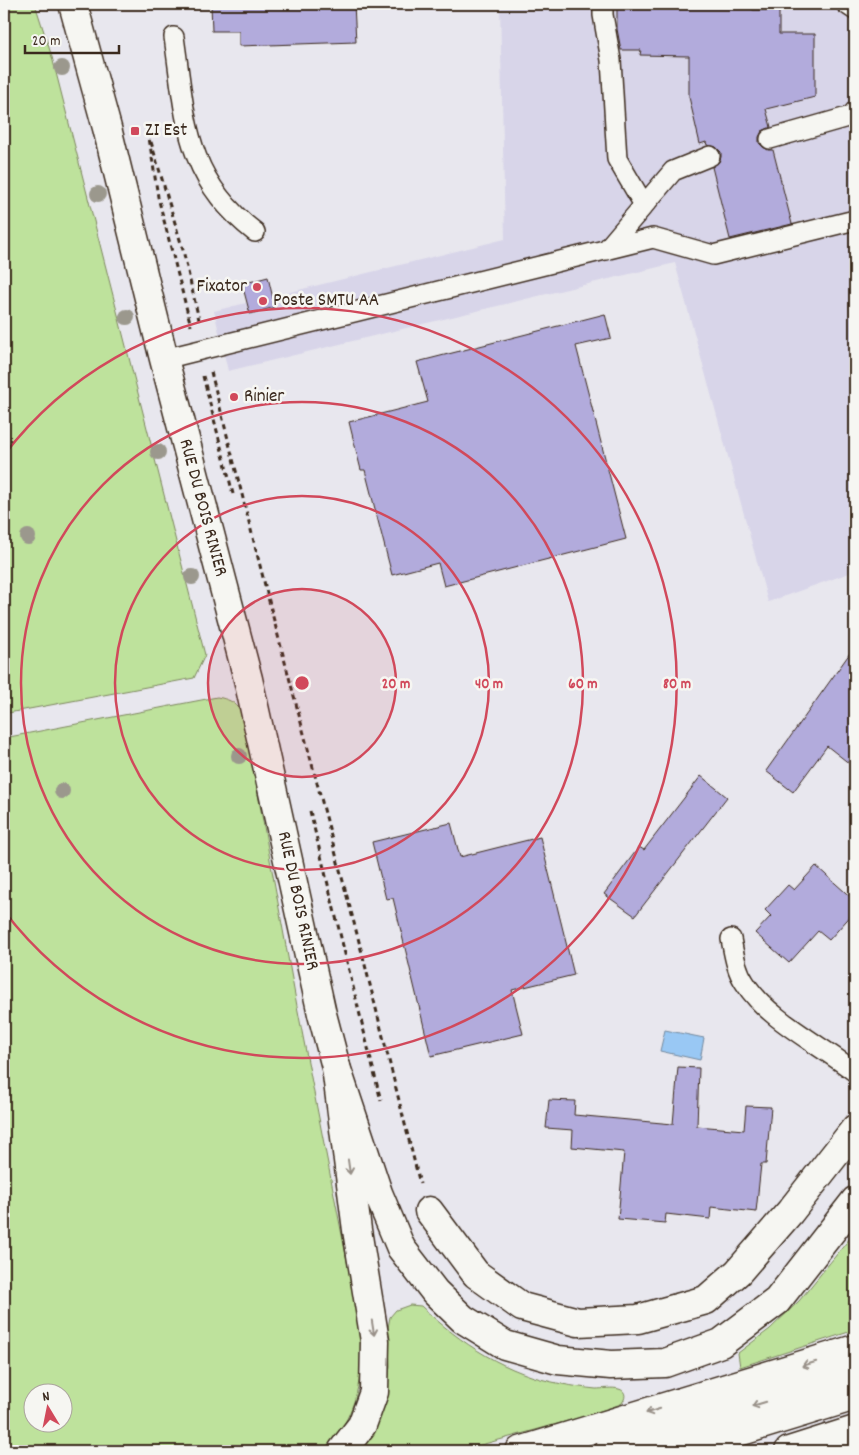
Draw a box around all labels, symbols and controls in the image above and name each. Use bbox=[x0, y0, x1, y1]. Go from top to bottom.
scale bar bbox=[25, 22, 119, 54]
text: 20 m bbox=[32, 31, 60, 53]
place label: ZI Est bbox=[145, 118, 187, 145]
marker: ZI Est bbox=[129, 125, 141, 137]
place label: Fixator bbox=[197, 274, 247, 301]
marker: Fixator bbox=[251, 281, 263, 293]
place label: Poste SMTU AA bbox=[273, 288, 379, 315]
marker: Poste SMTU AA bbox=[257, 295, 269, 307]
place label: Rinier bbox=[244, 384, 284, 411]
marker: Rinier bbox=[228, 391, 240, 403]
street label: RUE DU BOIS RINIER bbox=[171, 436, 233, 580]
centre of rings bbox=[293, 674, 311, 692]
text: 20 m bbox=[382, 674, 410, 696]
text: 40 m bbox=[475, 674, 503, 696]
text: 60 m bbox=[568, 674, 598, 696]
text: 80 m bbox=[663, 674, 691, 696]
street label: RUE DU BOIS RINIER bbox=[269, 829, 325, 973]
one-way arrow bbox=[344, 1159, 354, 1175]
one-way arrow bbox=[369, 1320, 379, 1336]
one-way arrow bbox=[801, 1359, 817, 1369]
north arrow bbox=[22, 1382, 72, 1432]
text: N bbox=[41, 1387, 51, 1408]
one-way arrow bbox=[751, 1400, 767, 1410]
one-way arrow bbox=[646, 1406, 662, 1416]

